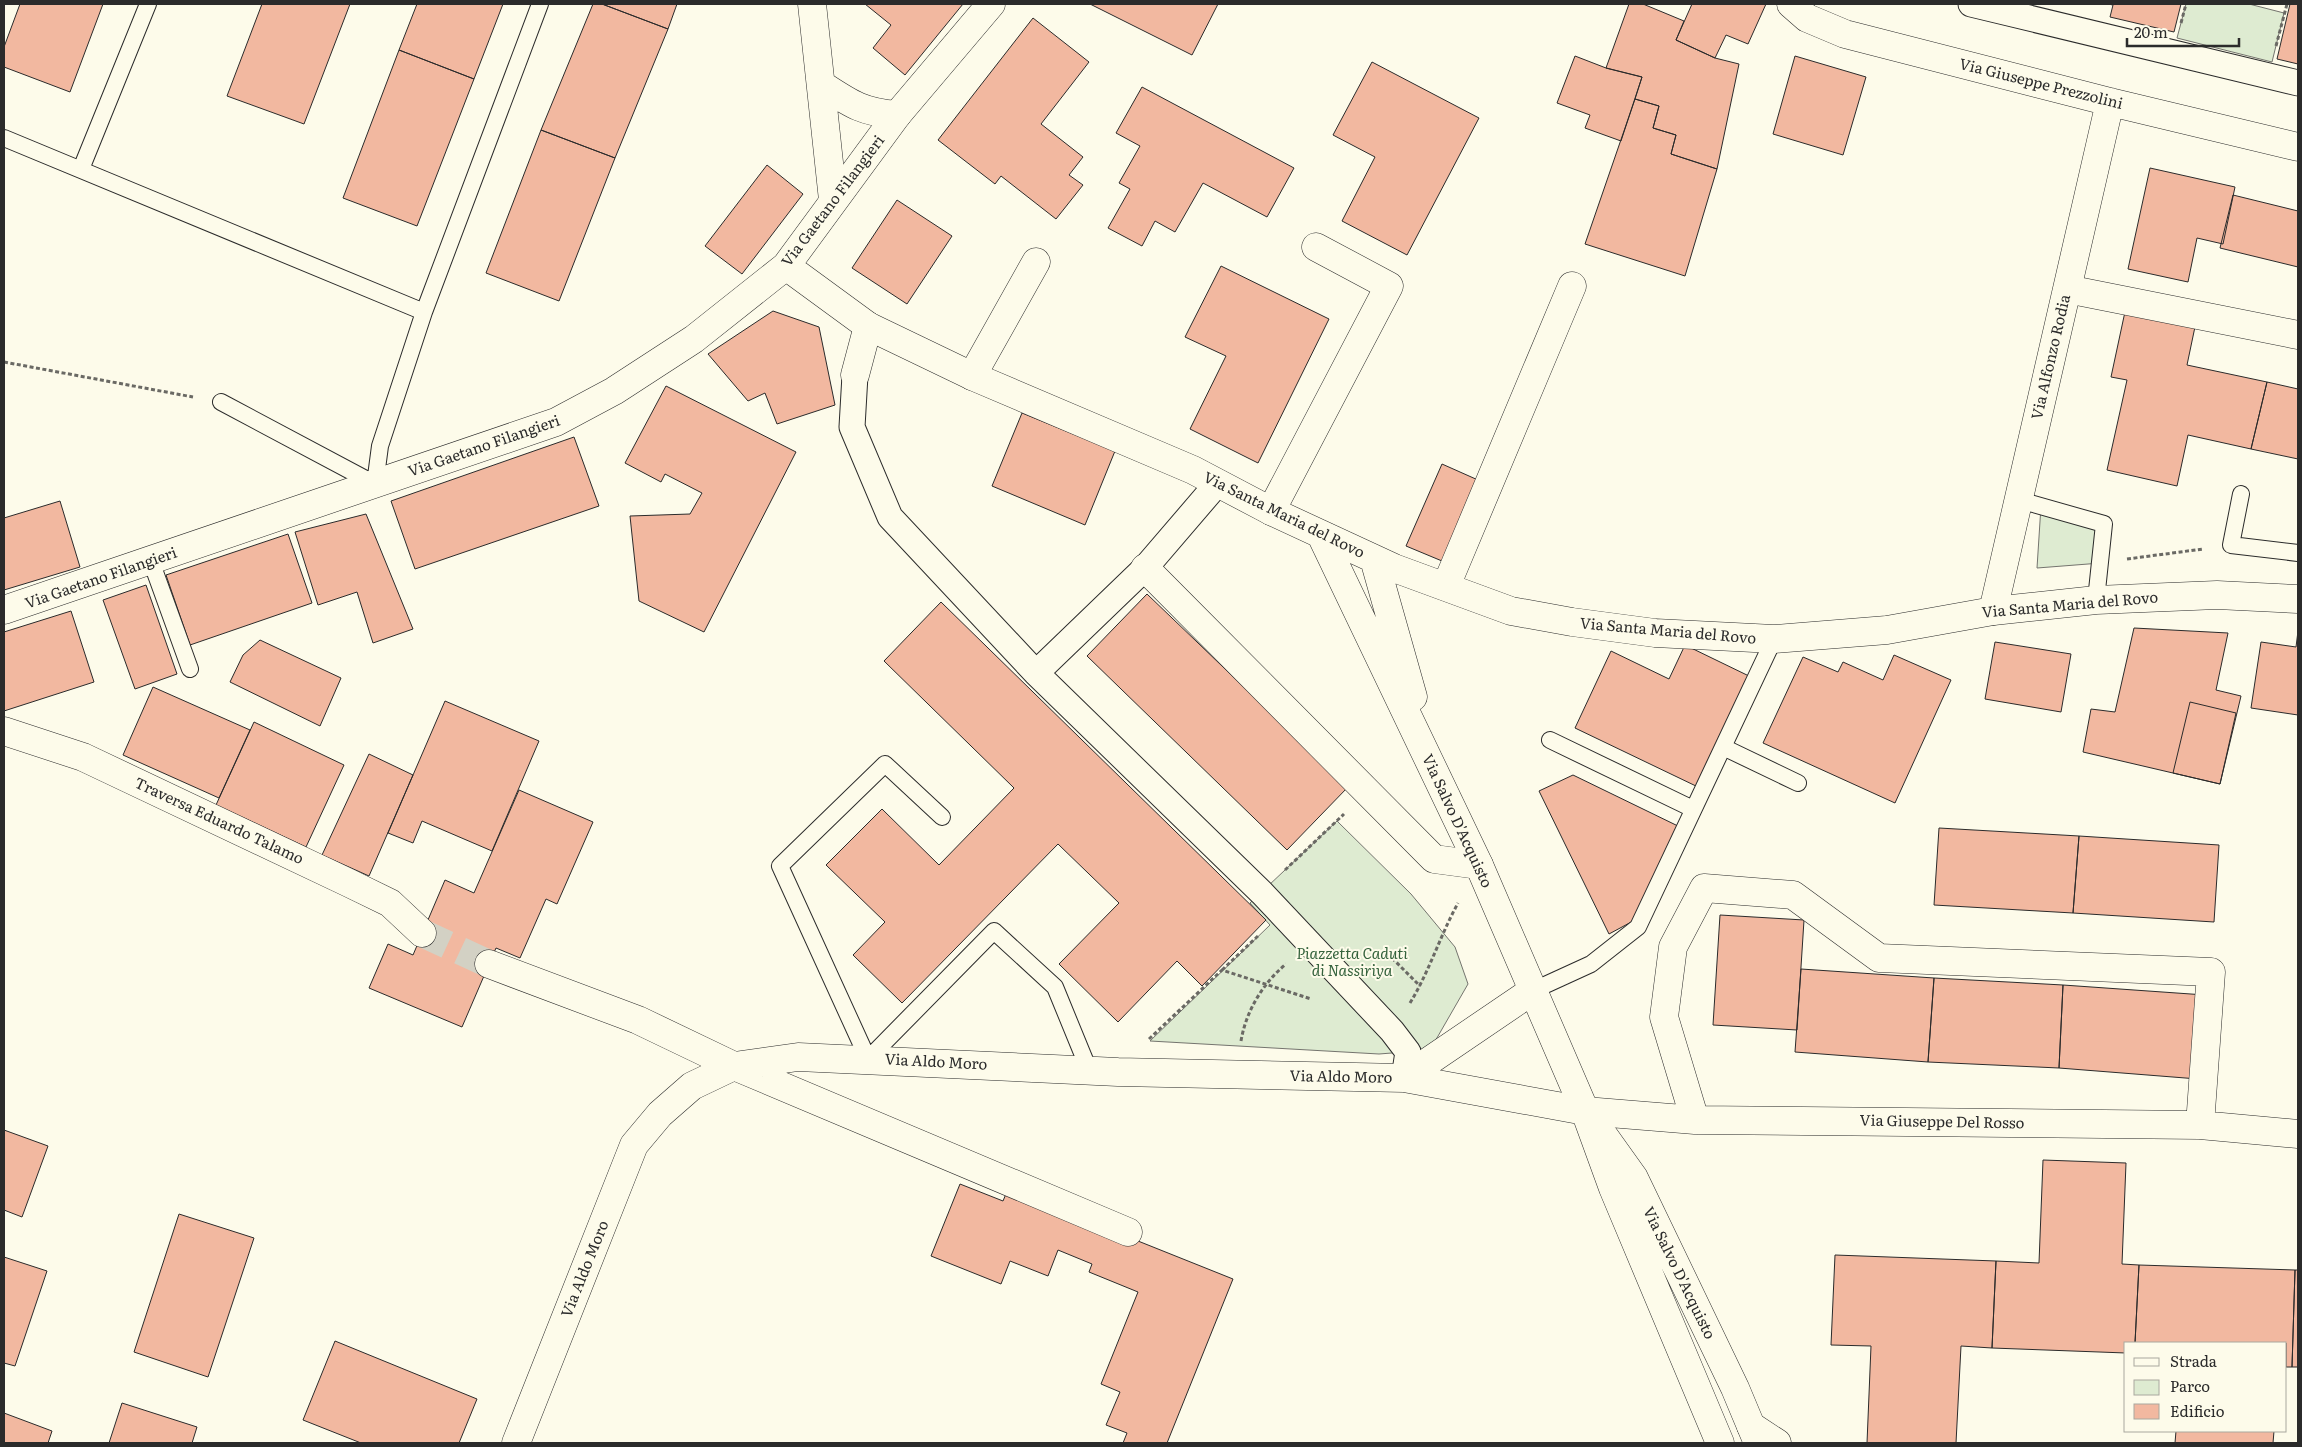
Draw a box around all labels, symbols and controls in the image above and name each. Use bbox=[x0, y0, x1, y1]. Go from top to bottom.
scale bar bbox=[2127, 15, 2240, 47]
text: 20 m bbox=[2134, 20, 2168, 43]
street label: Via Giuseppe Prezzolini bbox=[1957, 51, 2126, 114]
street label: Via Gaetano Filangieri bbox=[775, 130, 889, 271]
street label: Via Alfonzo Rodia bbox=[2024, 291, 2075, 422]
street label: Via Gaetano Filangieri bbox=[404, 408, 563, 481]
street label: Via Santa Maria del Rovo bbox=[1200, 465, 1369, 563]
street label: Via Gaetano Filangieri bbox=[21, 540, 180, 613]
street label: Via Santa Maria del Rovo bbox=[1981, 584, 2159, 623]
street label: Via Santa Maria del Rovo bbox=[1579, 610, 1757, 649]
street label: Via Salvo D'Acquisto bbox=[1417, 750, 1500, 891]
street label: Traversa Eduardo Talamo bbox=[131, 770, 308, 869]
park label: Piazzetta Caduti di Nassiriya bbox=[1296, 941, 1408, 981]
street label: Via Aldo Moro bbox=[884, 1046, 988, 1075]
street label: Via Aldo Moro bbox=[1289, 1063, 1393, 1088]
street label: Via Giuseppe Del Rosso bbox=[1860, 1108, 2025, 1133]
street label: Via Salvo D'Acquisto bbox=[1638, 1202, 1723, 1343]
street label: Via Aldo Moro bbox=[554, 1216, 614, 1320]
legend bbox=[2124, 1342, 2287, 1432]
text: Strada bbox=[2170, 1349, 2218, 1372]
text: Parco bbox=[2170, 1374, 2210, 1397]
text: Edificio bbox=[2170, 1399, 2225, 1422]

